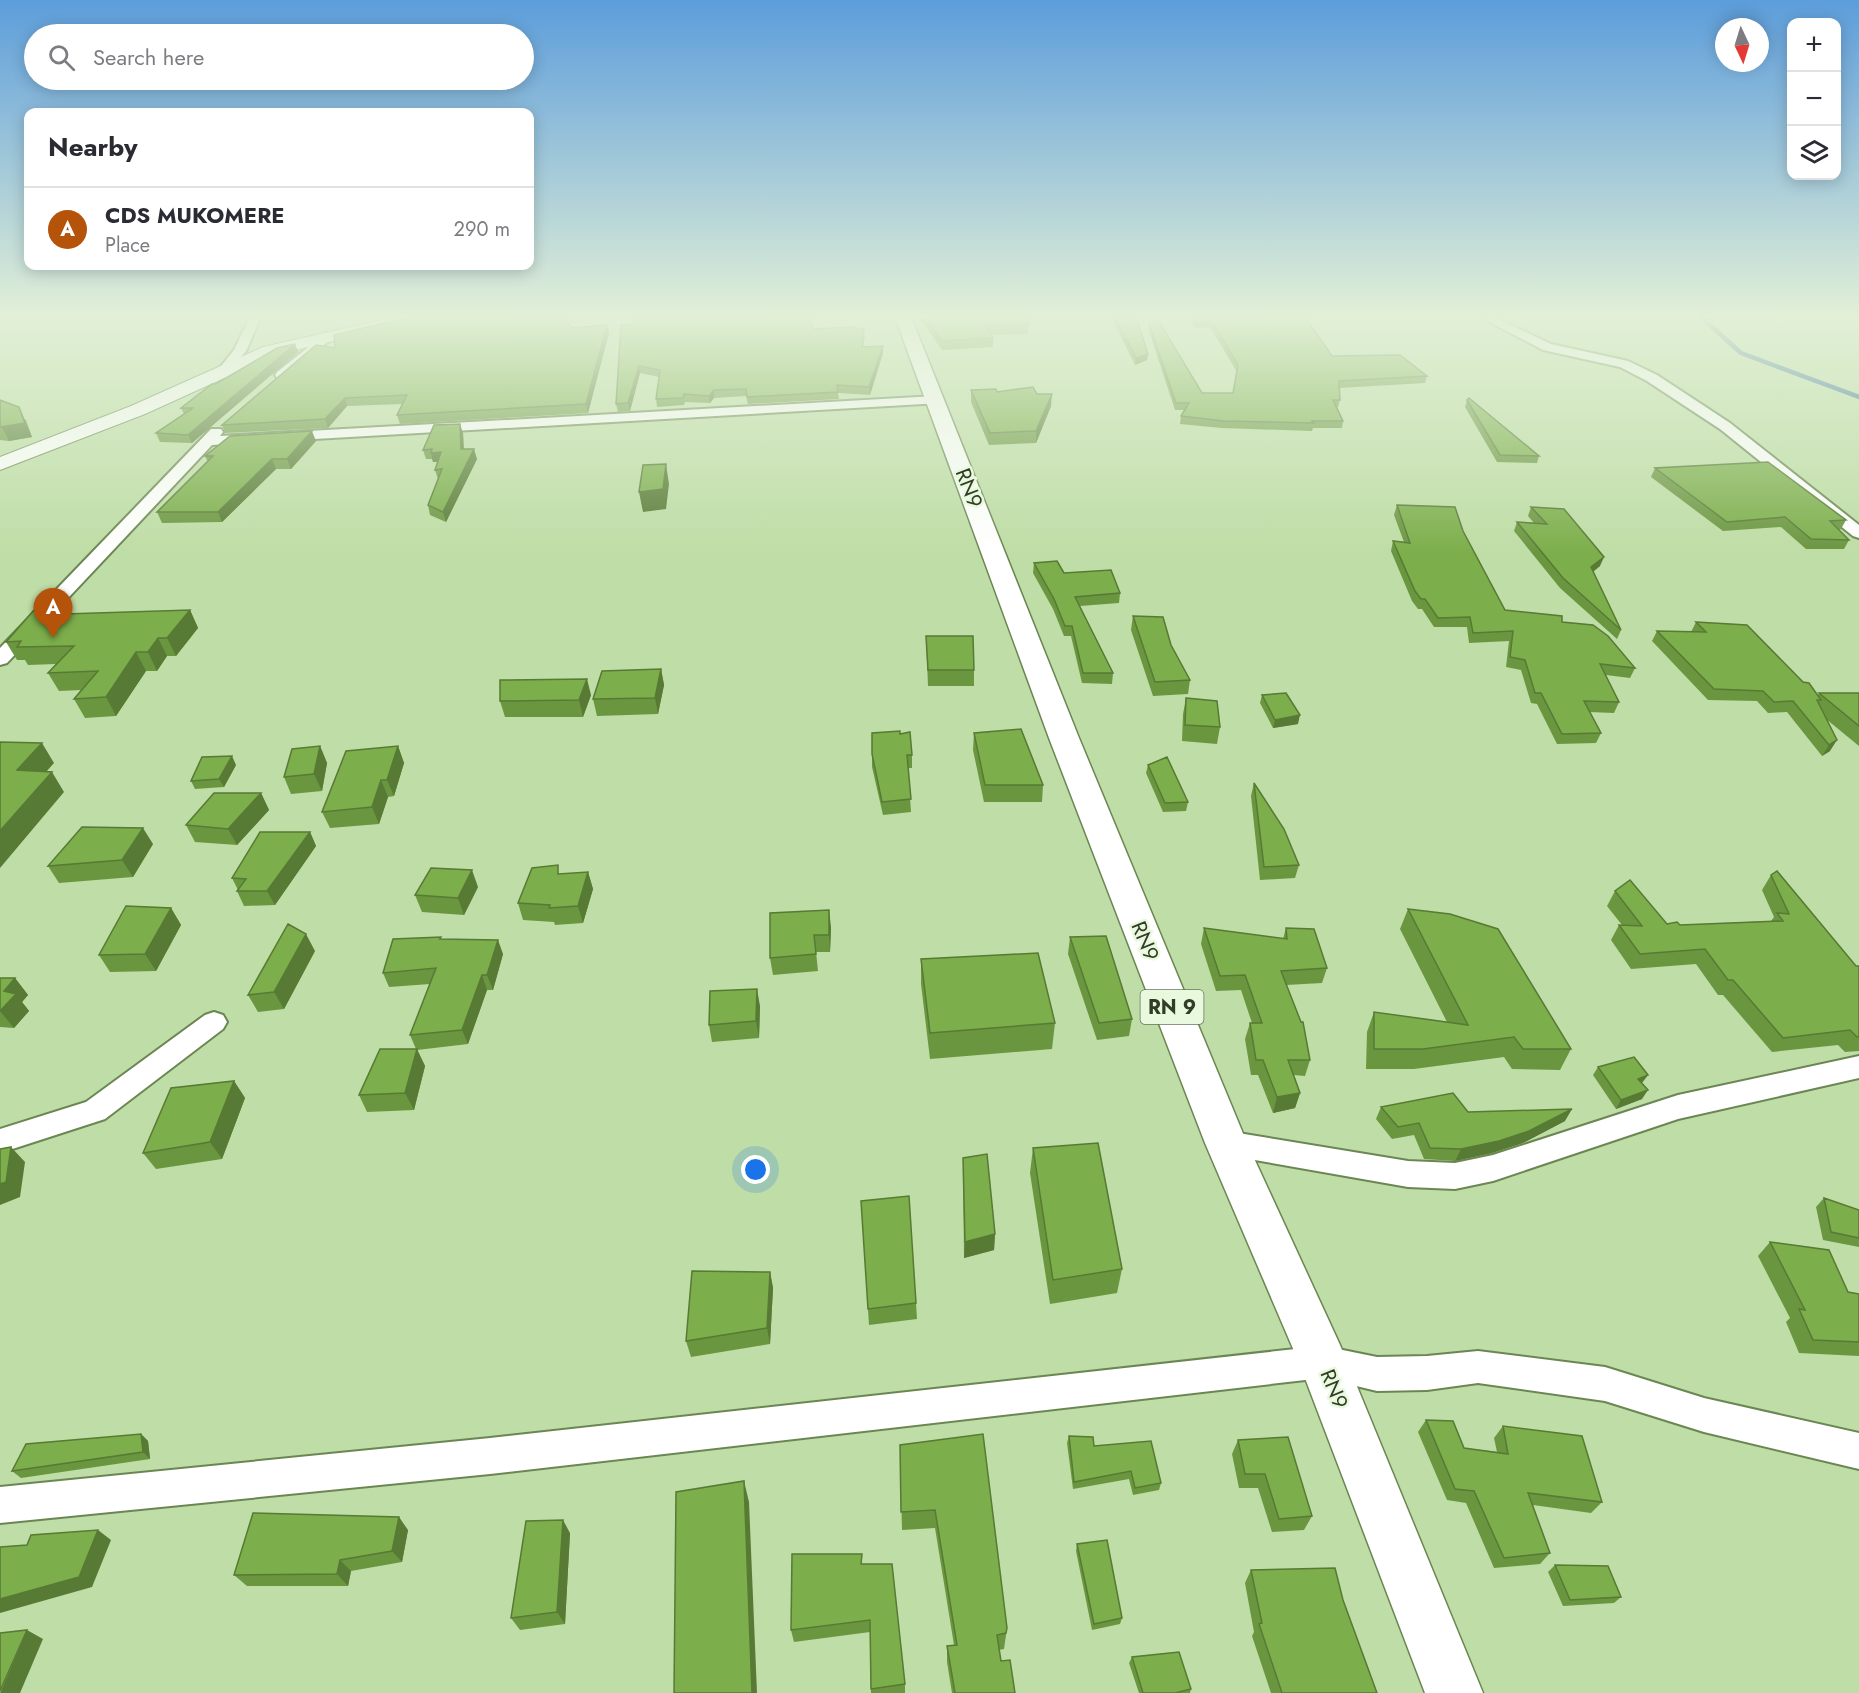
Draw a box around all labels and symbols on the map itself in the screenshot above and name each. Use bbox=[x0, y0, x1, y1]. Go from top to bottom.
north arrow bbox=[1715, 18, 1769, 72]
street label: RN9 bbox=[948, 464, 990, 512]
pin: A bbox=[34, 588, 72, 638]
street label: RN9 bbox=[1124, 917, 1166, 965]
road number: RN 9 bbox=[1140, 990, 1204, 1024]
your location bbox=[741, 1155, 770, 1184]
street label: RN9 bbox=[1313, 1365, 1355, 1413]

